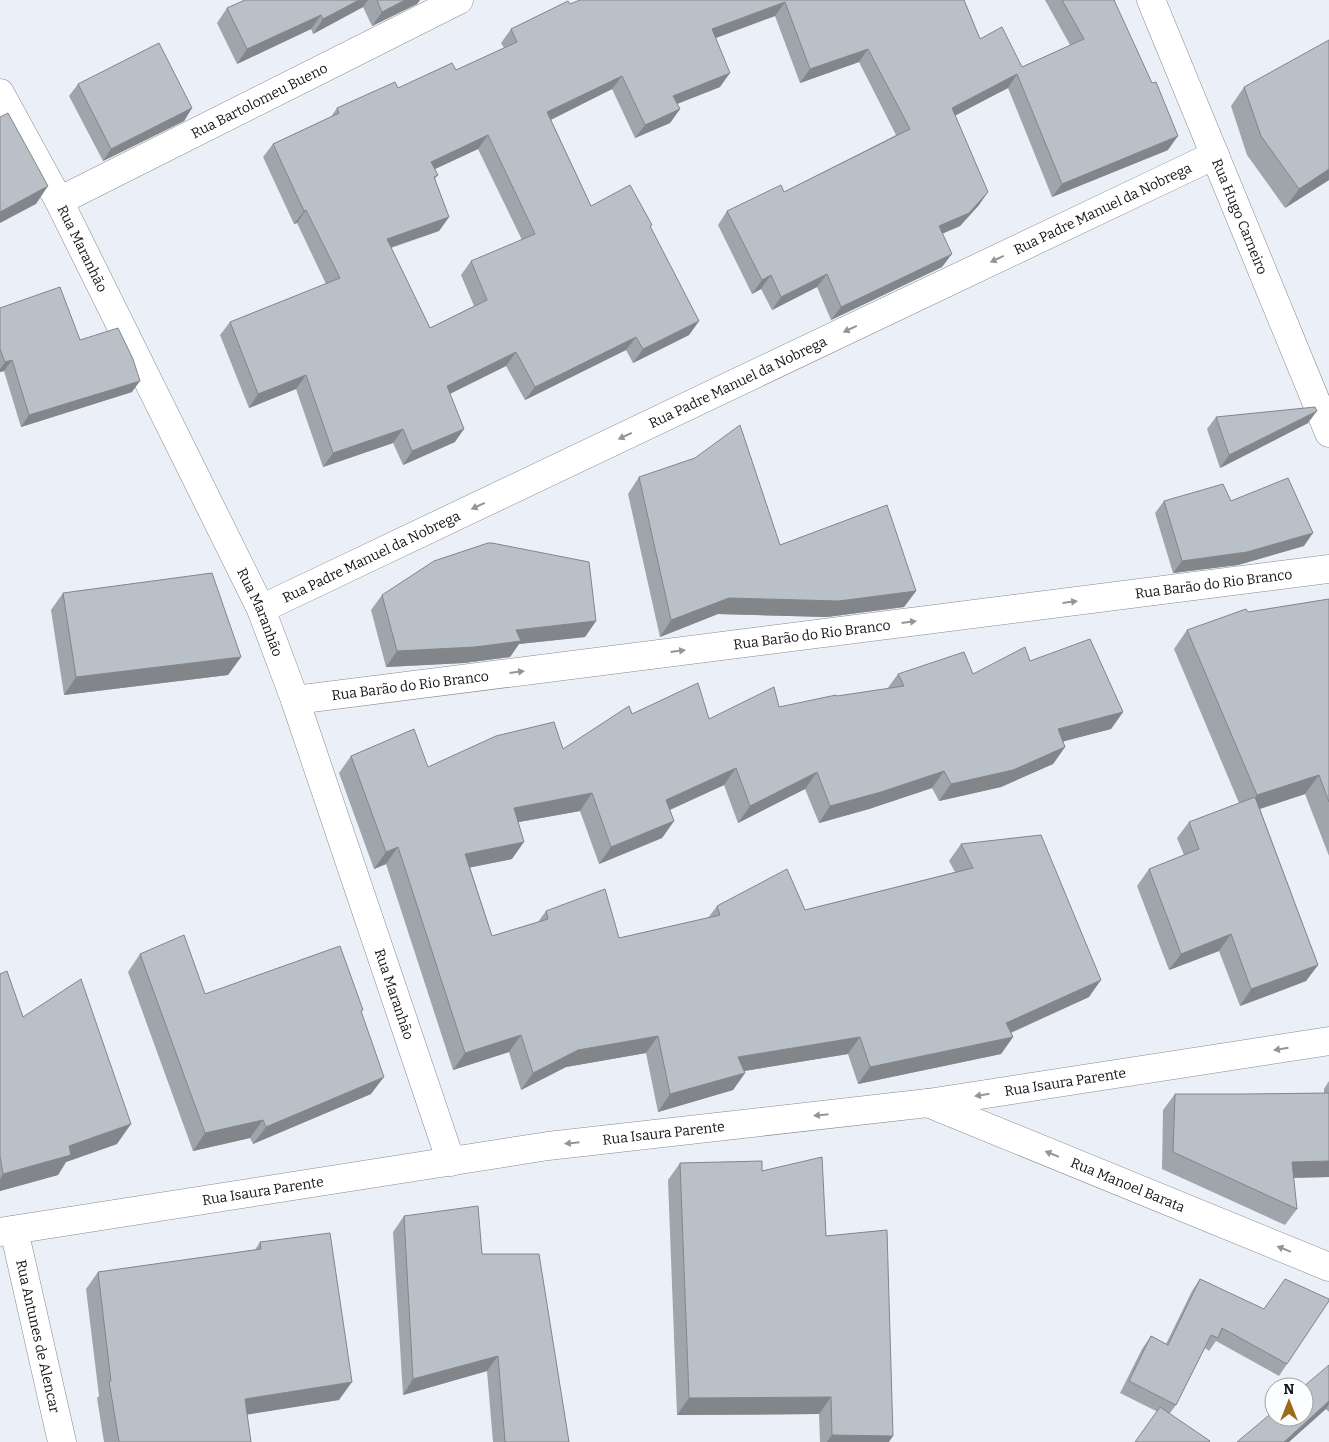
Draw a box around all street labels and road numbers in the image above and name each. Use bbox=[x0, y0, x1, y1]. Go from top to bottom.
street label: Rua Bartolomeu Bueno bbox=[188, 60, 330, 142]
street label: Rua Hugo Carneiro bbox=[1208, 156, 1271, 277]
street label: Rua Padre Manuel da Nobrega bbox=[1011, 159, 1195, 259]
street label: Rua Maranhão bbox=[53, 202, 111, 295]
street label: Rua Padre Manuel da Nobrega bbox=[646, 333, 830, 432]
street label: Rua Padre Manuel da Nobrega bbox=[280, 507, 463, 607]
street label: Rua Maranhão bbox=[233, 565, 286, 659]
street label: Rua Barão do Rio Branco bbox=[1134, 566, 1293, 602]
street label: Rua Barão do Rio Branco bbox=[732, 617, 891, 653]
street label: Rua Barão do Rio Branco bbox=[331, 668, 490, 704]
street label: Rua Maranhão bbox=[371, 947, 417, 1042]
street label: Rua Isaura Parente bbox=[1003, 1064, 1127, 1100]
street label: Rua Isaura Parente bbox=[602, 1118, 726, 1149]
street label: Rua Manoel Barata bbox=[1068, 1154, 1188, 1216]
street label: Rua Isaura Parente bbox=[201, 1173, 325, 1209]
street label: Rua Antunes de Alencar bbox=[12, 1258, 63, 1415]

